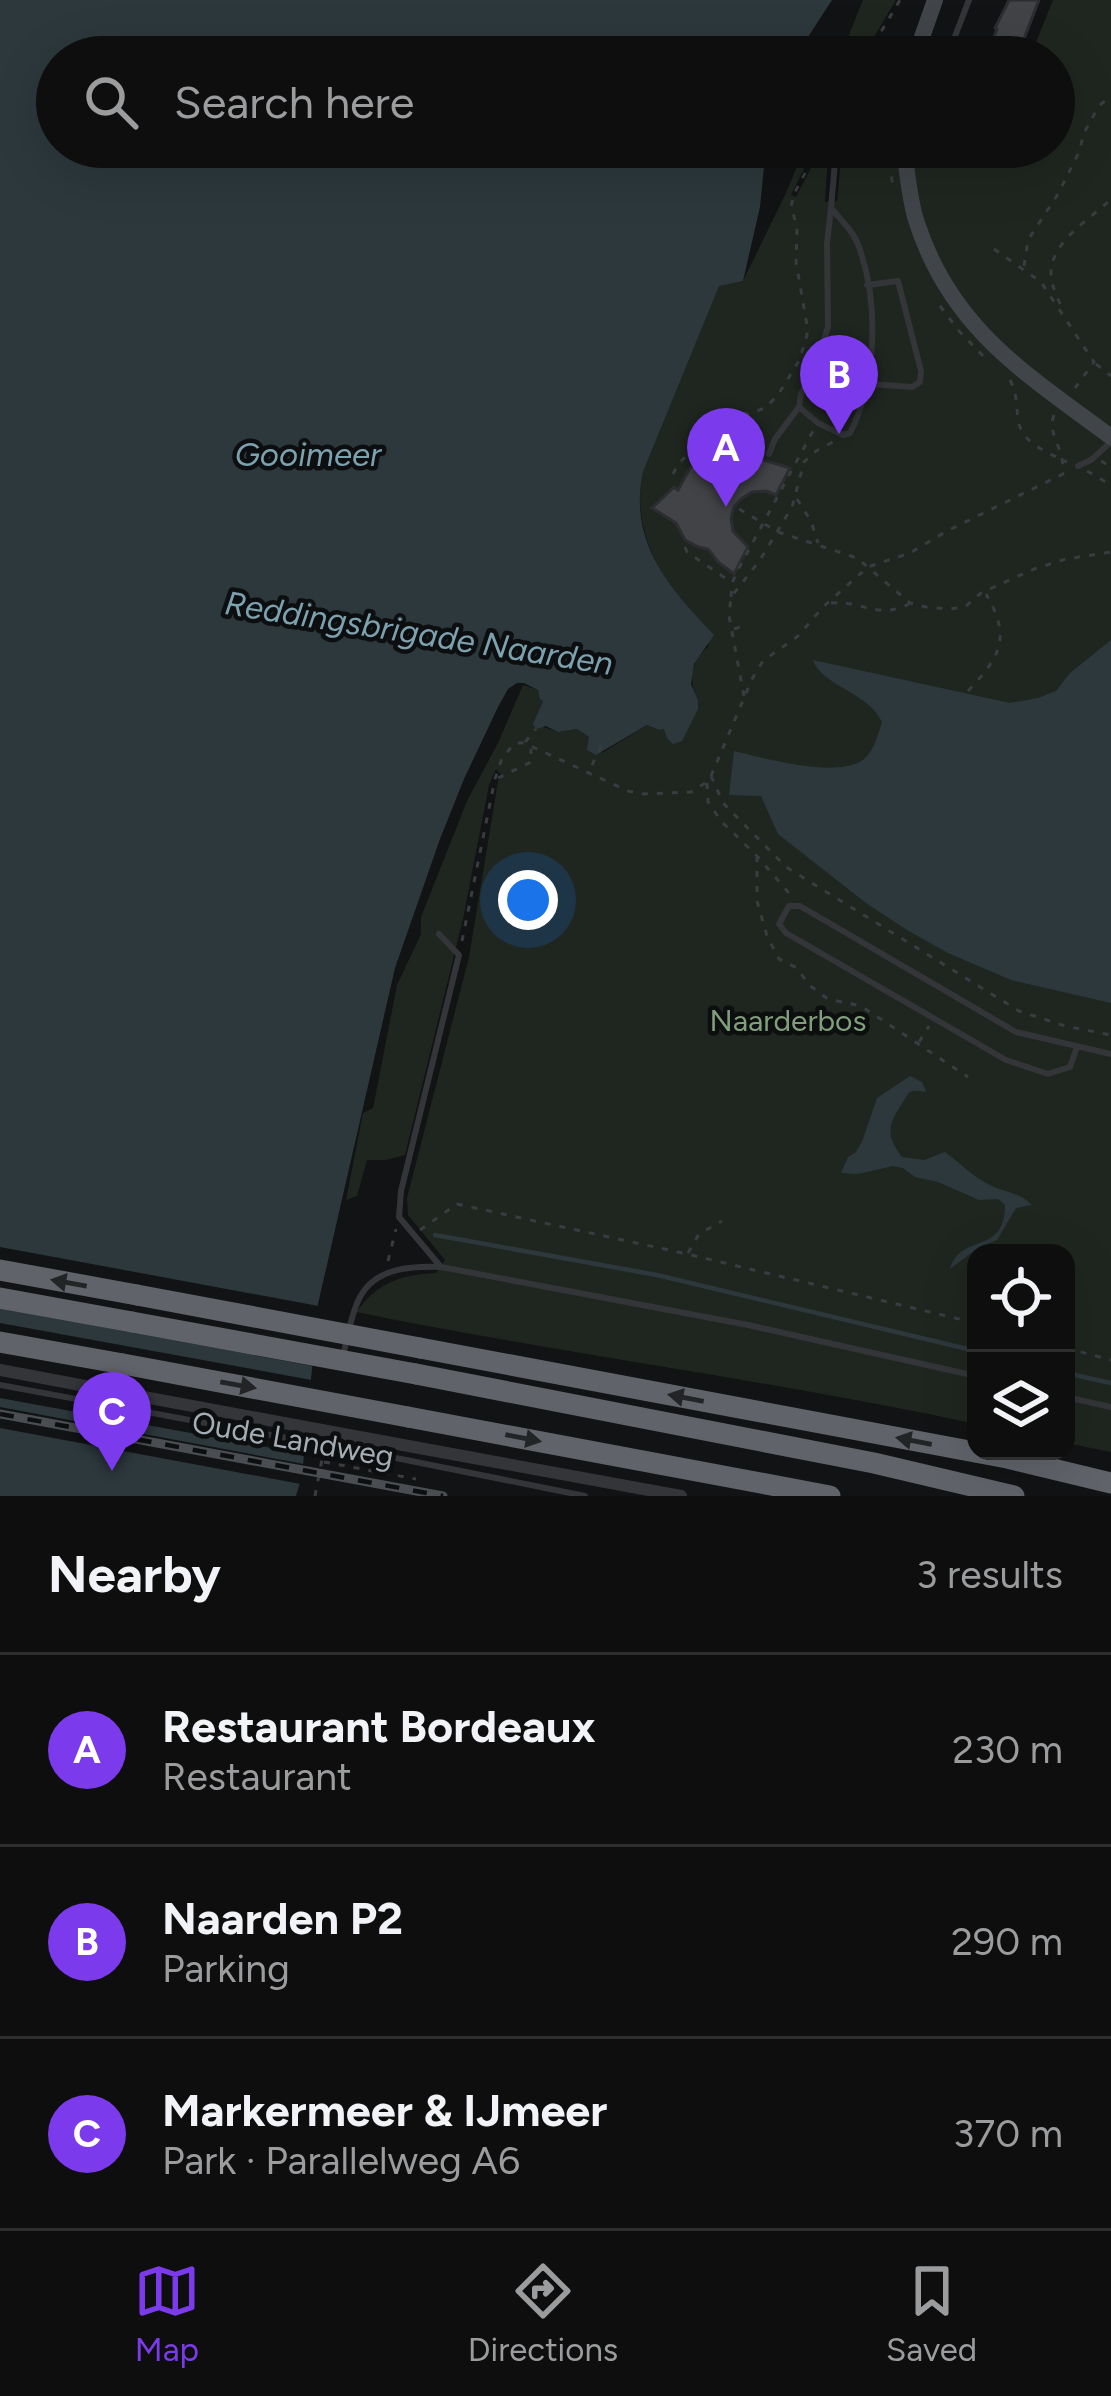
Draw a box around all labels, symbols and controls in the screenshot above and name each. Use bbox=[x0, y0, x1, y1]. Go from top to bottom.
search box bbox=[36, 36, 1075, 168]
icon: search bbox=[78, 69, 144, 135]
text: Search here bbox=[174, 75, 414, 129]
pin: B bbox=[800, 335, 878, 434]
pin: A bbox=[687, 408, 765, 507]
water label: Gooimeer bbox=[235, 435, 383, 474]
water label: Reddingsbrigade Naarden bbox=[222, 583, 616, 683]
your location bbox=[498, 870, 558, 930]
park label: Naarderbos bbox=[709, 1002, 867, 1039]
map controls bbox=[967, 1244, 1075, 1460]
button: locate bbox=[967, 1244, 1075, 1352]
one-way arrow bbox=[49, 1273, 87, 1292]
button: layers bbox=[967, 1352, 1075, 1460]
pin: C bbox=[73, 1372, 151, 1471]
one-way arrow bbox=[220, 1376, 257, 1395]
one-way arrow bbox=[667, 1388, 704, 1407]
street label: Oude Landweg bbox=[189, 1403, 397, 1475]
one-way arrow bbox=[505, 1429, 543, 1448]
one-way arrow bbox=[895, 1431, 933, 1450]
text: Nearby bbox=[48, 1544, 221, 1605]
text: 3 results bbox=[916, 1551, 1063, 1598]
text: Restaurant Bordeaux bbox=[162, 1699, 596, 1753]
text: A bbox=[73, 1726, 101, 1773]
text: 230 m bbox=[952, 1726, 1063, 1773]
text: Restaurant bbox=[162, 1753, 352, 1800]
text: Naarden P2 bbox=[162, 1891, 403, 1945]
text: B bbox=[75, 1918, 99, 1965]
text: 290 m bbox=[951, 1918, 1063, 1965]
text: Parking bbox=[162, 1945, 290, 1992]
text: Markermeer & IJmeer bbox=[162, 2083, 607, 2137]
text: C bbox=[73, 2110, 101, 2157]
text: 370 m bbox=[953, 2110, 1063, 2157]
text: Park · Parallelweg A6 bbox=[162, 2137, 520, 2184]
tab: Map bbox=[134, 2258, 200, 2369]
tab: Directions bbox=[468, 2258, 618, 2369]
tab: Saved bbox=[886, 2258, 977, 2369]

